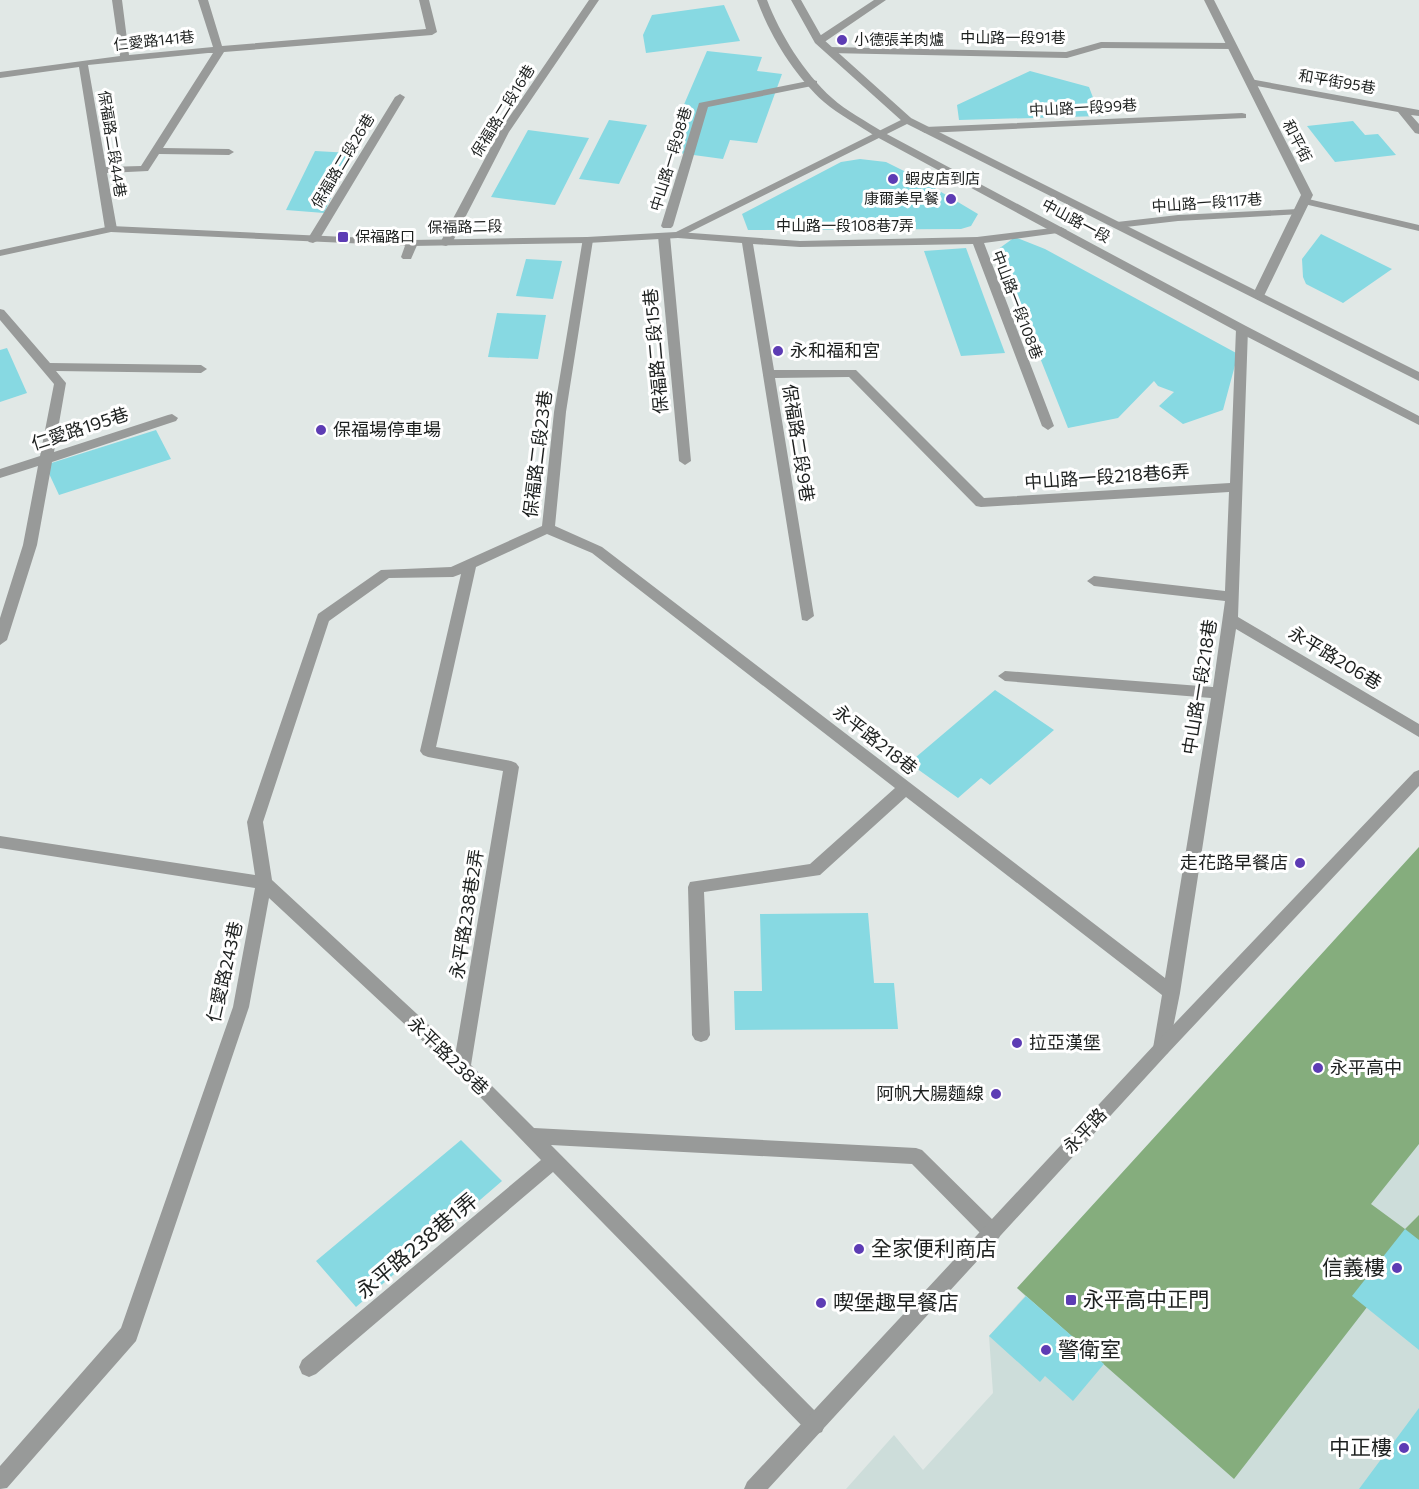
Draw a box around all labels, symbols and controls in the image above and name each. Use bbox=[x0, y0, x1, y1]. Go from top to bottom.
street label: 仁愛路141巷 bbox=[112, 27, 195, 53]
street label: 中山路一段91巷 bbox=[960, 28, 1066, 46]
place label: 小德張羊肉爐 bbox=[854, 30, 944, 48]
marker: 小德張羊肉爐 bbox=[835, 33, 849, 47]
street label: 保福路二段16巷 bbox=[467, 61, 538, 160]
street label: 和平街95巷 bbox=[1297, 65, 1377, 97]
street label: 保福路二段44巷 bbox=[96, 89, 130, 199]
street label: 中山路一段99巷 bbox=[1028, 95, 1137, 119]
street label: 中山路一段98巷 bbox=[646, 104, 694, 213]
street label: 保福路二段26巷 bbox=[307, 110, 378, 211]
street label: 和平街 bbox=[1280, 116, 1316, 165]
place label: 蝦皮店到店 bbox=[905, 169, 980, 187]
marker: 蝦皮店到店 bbox=[886, 172, 900, 186]
place label: 康爾美早餐 bbox=[864, 189, 939, 207]
street label: 中山路一段117巷 bbox=[1151, 189, 1263, 215]
marker: 康爾美早餐 bbox=[944, 192, 958, 206]
street label: 中山路一段 bbox=[1039, 195, 1114, 246]
street label: 保福路二段 bbox=[427, 216, 503, 236]
street label: 中山路一段108巷7弄 bbox=[776, 216, 914, 234]
place label: 保福路口 bbox=[355, 227, 415, 245]
marker: 保福路口 bbox=[336, 230, 350, 244]
street label: 中山路一段108巷 bbox=[989, 248, 1047, 362]
street label: 保福路二段15巷 bbox=[639, 287, 671, 415]
place label: 永和福和宮 bbox=[790, 339, 880, 361]
marker: 永和福和宮 bbox=[771, 344, 785, 358]
street label: 保福路二段9巷 bbox=[779, 382, 819, 503]
street label: 保福路二段23巷 bbox=[518, 389, 556, 519]
street label: 仁愛路195巷 bbox=[28, 402, 131, 454]
place label: 保福場停車場 bbox=[333, 418, 441, 440]
marker: 保福場停車場 bbox=[314, 423, 328, 437]
street label: 中山路一段218巷6弄 bbox=[1024, 459, 1190, 493]
street label: 中山路一段218巷 bbox=[1177, 618, 1221, 756]
street label: 永平路206巷 bbox=[1285, 621, 1386, 694]
street label: 永平路218巷 bbox=[829, 700, 922, 779]
street label: 永平路238巷2弄 bbox=[445, 847, 487, 980]
place label: 走花路早餐店 bbox=[1180, 851, 1288, 873]
marker: 走花路早餐店 bbox=[1293, 856, 1307, 870]
street label: 仁愛路243巷 bbox=[202, 919, 246, 1024]
street label: 永平路238巷 bbox=[404, 1012, 493, 1099]
place label: 拉亞漢堡 bbox=[1029, 1031, 1101, 1053]
marker: 拉亞漢堡 bbox=[1010, 1036, 1024, 1050]
place label: 永平高中 bbox=[1330, 1056, 1402, 1078]
marker: 永平高中 bbox=[1311, 1061, 1325, 1075]
place label: 阿帆大腸麵線 bbox=[876, 1082, 984, 1104]
marker: 阿帆大腸麵線 bbox=[989, 1087, 1003, 1101]
street label: 永平路 bbox=[1058, 1103, 1111, 1158]
street label: 永平路238巷1弄 bbox=[350, 1187, 482, 1303]
place label: 全家便利商店 bbox=[871, 1235, 997, 1260]
marker: 全家便利商店 bbox=[852, 1242, 866, 1256]
place label: 信義樓 bbox=[1322, 1254, 1385, 1279]
marker: 信義樓 bbox=[1390, 1261, 1404, 1275]
place label: 永平高中正門 bbox=[1083, 1286, 1209, 1311]
place label: 喫堡趣早餐店 bbox=[833, 1289, 959, 1314]
marker: 永平高中正門 bbox=[1064, 1293, 1078, 1307]
marker: 喫堡趣早餐店 bbox=[814, 1296, 828, 1310]
place label: 警衛室 bbox=[1058, 1336, 1121, 1361]
marker: 警衛室 bbox=[1039, 1343, 1053, 1357]
place label: 中正樓 bbox=[1329, 1434, 1392, 1459]
marker: 中正樓 bbox=[1397, 1441, 1411, 1455]

